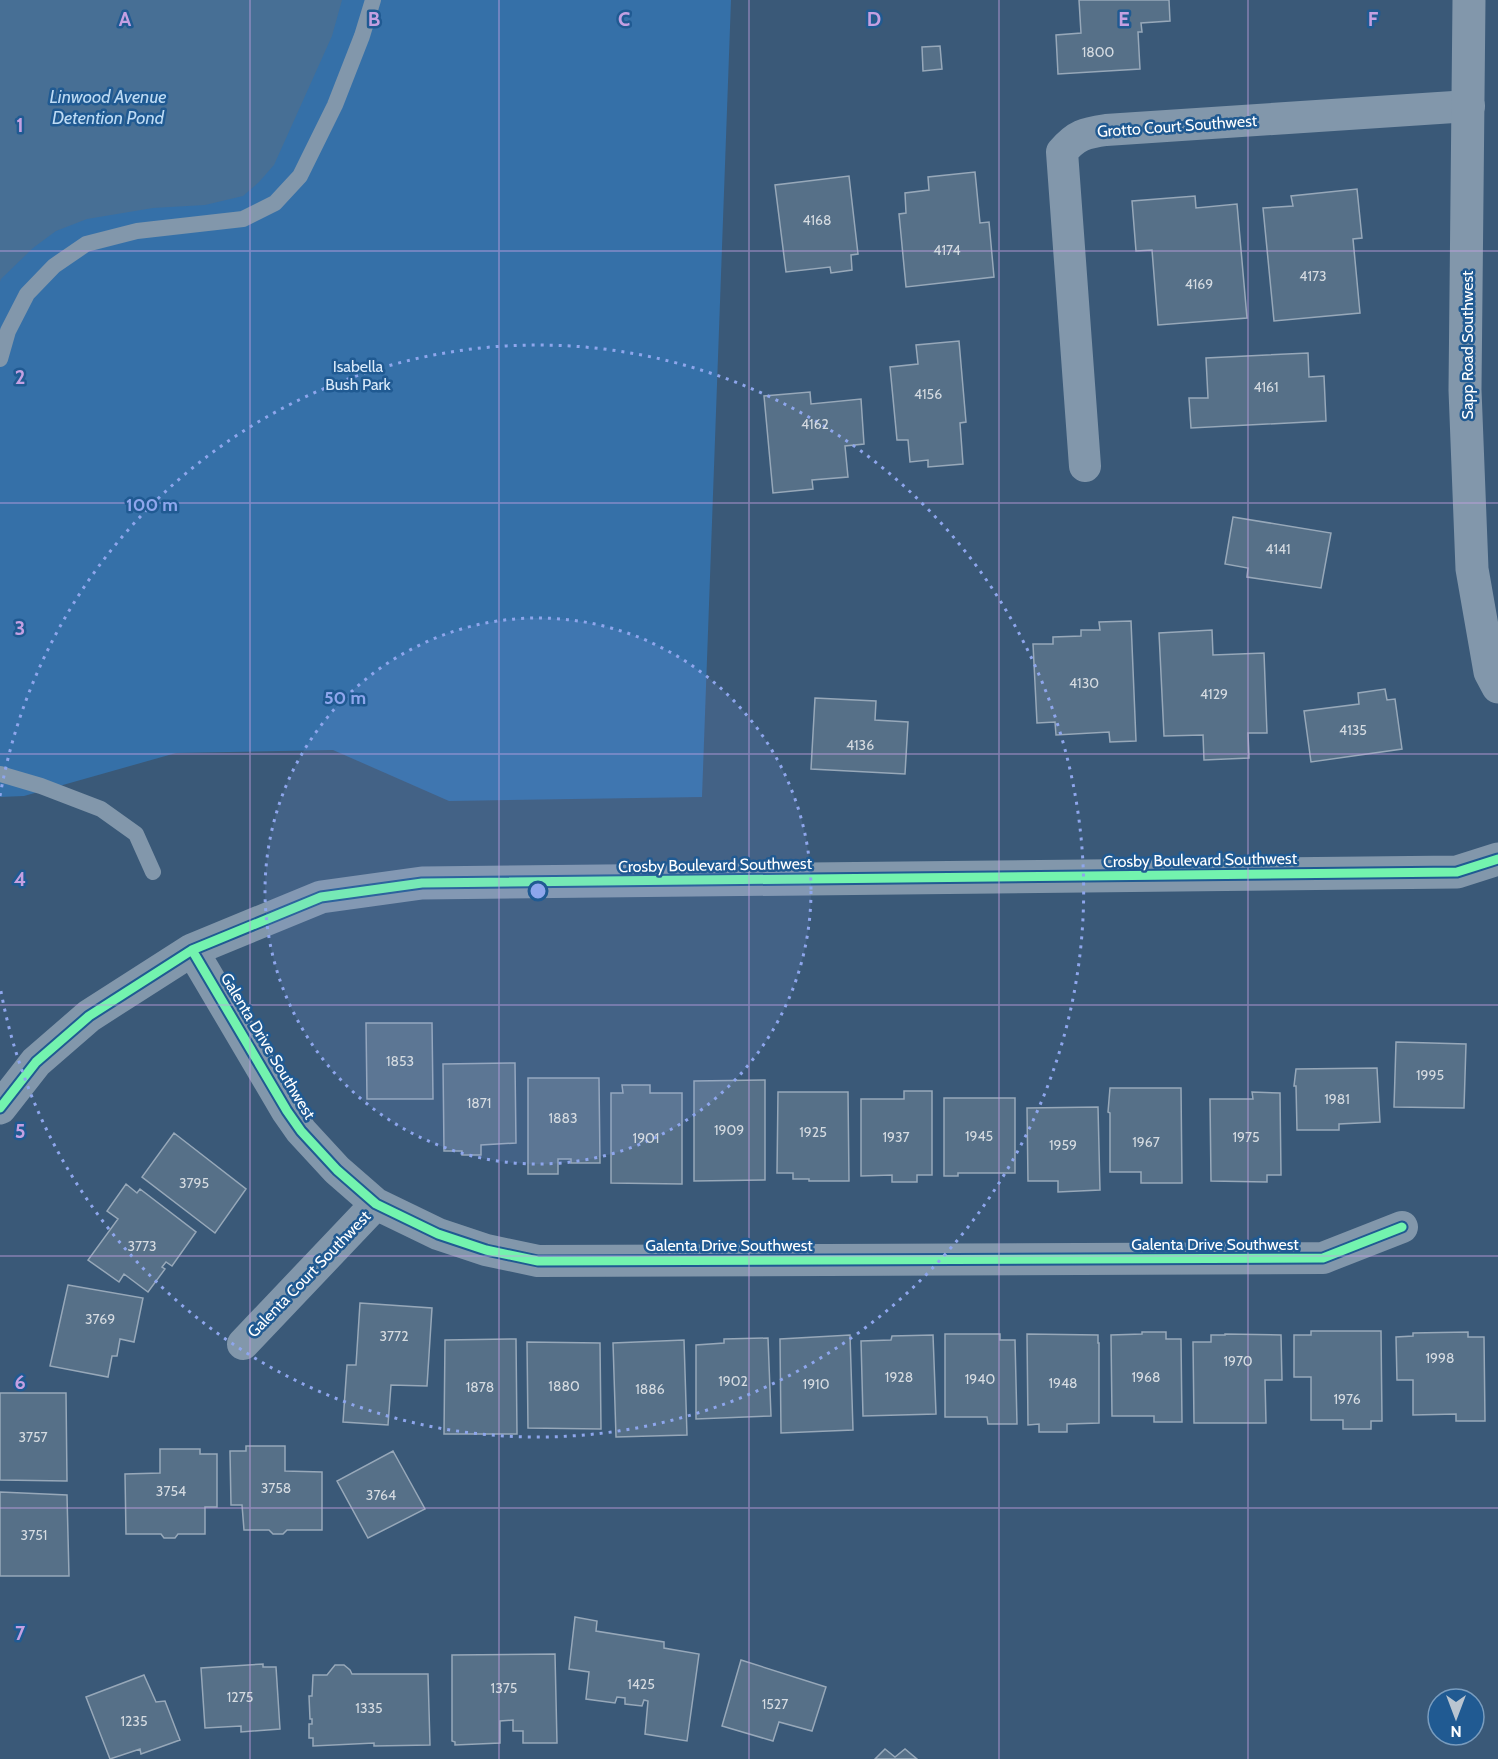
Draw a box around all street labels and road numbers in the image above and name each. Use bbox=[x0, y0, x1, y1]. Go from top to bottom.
street label: Grotto Court Southwest bbox=[1096, 111, 1258, 141]
street label: Sapp Road Southwest bbox=[1458, 270, 1477, 419]
street label: Crosby Boulevard Southwest bbox=[1103, 849, 1298, 871]
street label: Crosby Boulevard Southwest bbox=[618, 854, 813, 876]
street label: Galenta Drive Southwest bbox=[217, 969, 320, 1123]
street label: Galenta Court Southwest bbox=[244, 1206, 375, 1341]
street label: Galenta Drive Southwest bbox=[1131, 1235, 1299, 1254]
street label: Galenta Drive Southwest bbox=[645, 1236, 813, 1255]

